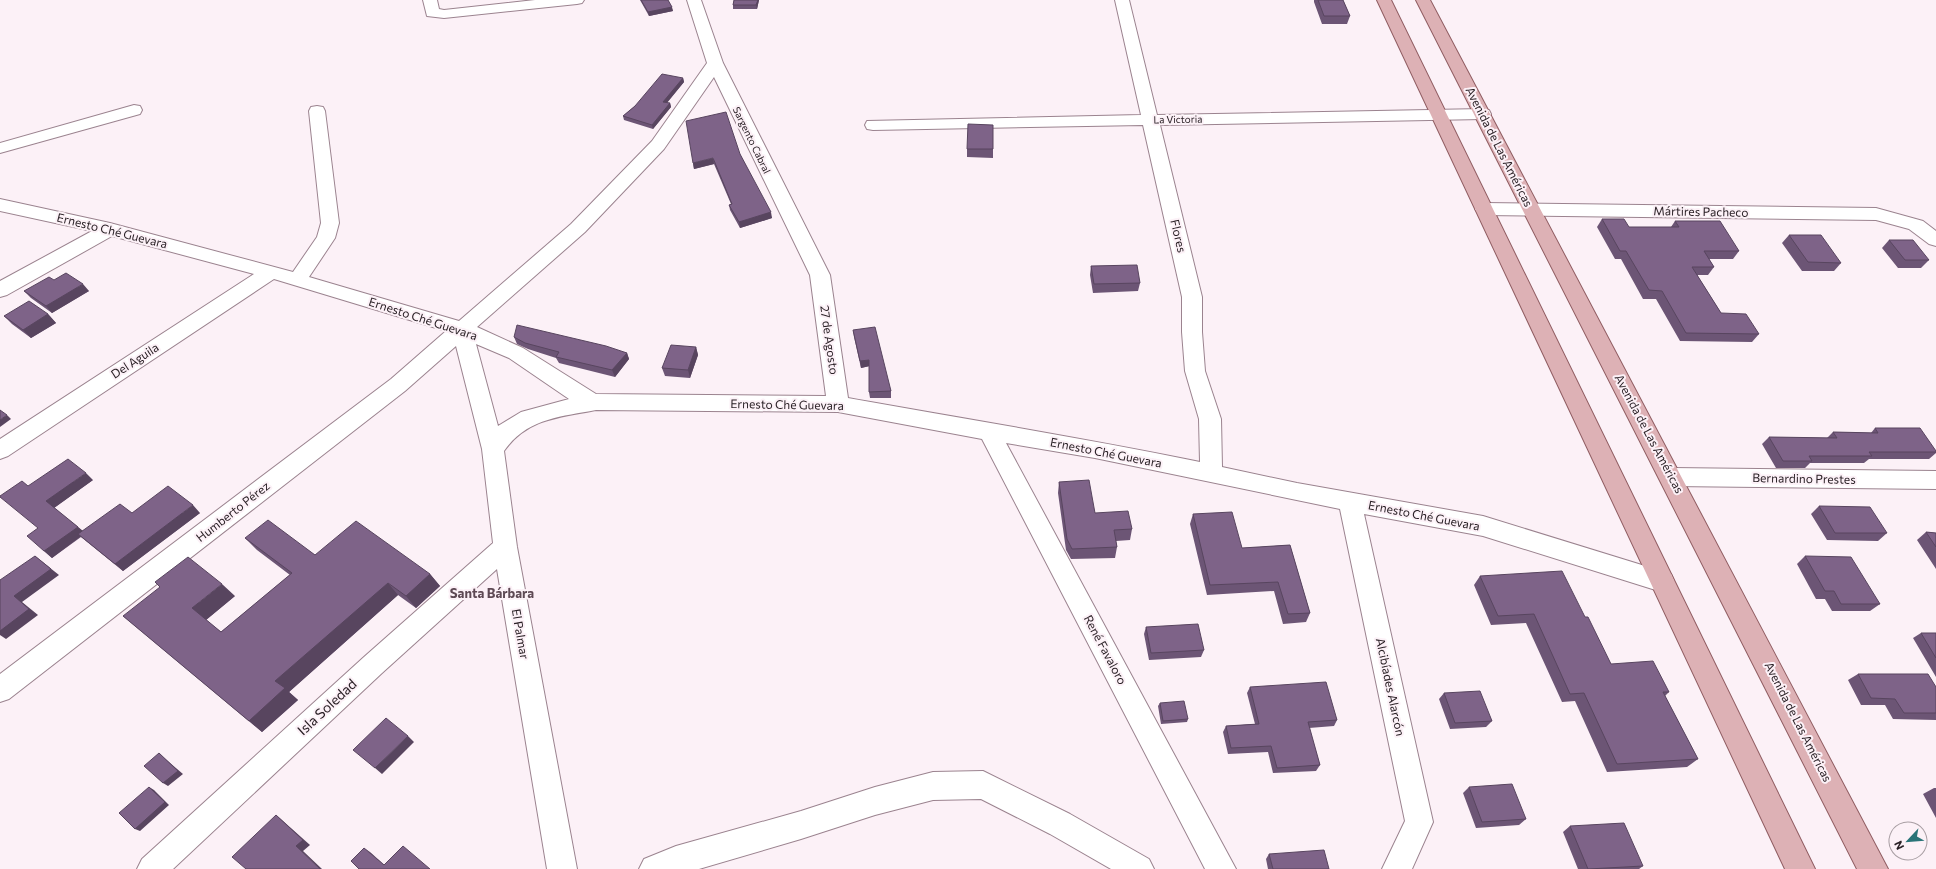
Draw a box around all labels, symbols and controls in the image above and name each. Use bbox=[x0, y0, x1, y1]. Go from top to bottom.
street label: Avenida de Las Américas bbox=[1464, 84, 1536, 209]
street label: Sargento Cabral bbox=[731, 105, 773, 175]
street label: La Victoria bbox=[1153, 113, 1203, 125]
street label: Mártires Pacheco bbox=[1653, 203, 1749, 219]
street label: Ernesto Ché Guevara bbox=[55, 210, 169, 251]
street label: Flores bbox=[1168, 218, 1190, 254]
street label: Ernesto Ché Guevara bbox=[367, 294, 479, 342]
street label: 27 de Agosto bbox=[818, 304, 842, 375]
street label: Del Aguila bbox=[108, 340, 161, 381]
street label: Avenida de Las Américas bbox=[1613, 372, 1687, 495]
street label: Ernesto Ché Guevara bbox=[730, 396, 844, 412]
street label: Ernesto Ché Guevara bbox=[1049, 434, 1163, 470]
street label: Bernardino Prestes bbox=[1752, 470, 1856, 486]
street label: Humberto Pérez bbox=[193, 478, 272, 544]
street label: Ernesto Ché Guevara bbox=[1367, 497, 1481, 533]
district label: Santa Bárbara bbox=[450, 585, 534, 601]
street label: El Palmar bbox=[510, 608, 532, 660]
street label: René Favaloro bbox=[1082, 612, 1130, 687]
street label: Alcibíades Alarcón bbox=[1374, 636, 1408, 737]
street label: Avenida de Las Américas bbox=[1763, 659, 1835, 784]
street label: Isla Soledad bbox=[293, 675, 360, 738]
north arrow bbox=[1888, 821, 1928, 861]
text: N bbox=[1891, 839, 1906, 852]

